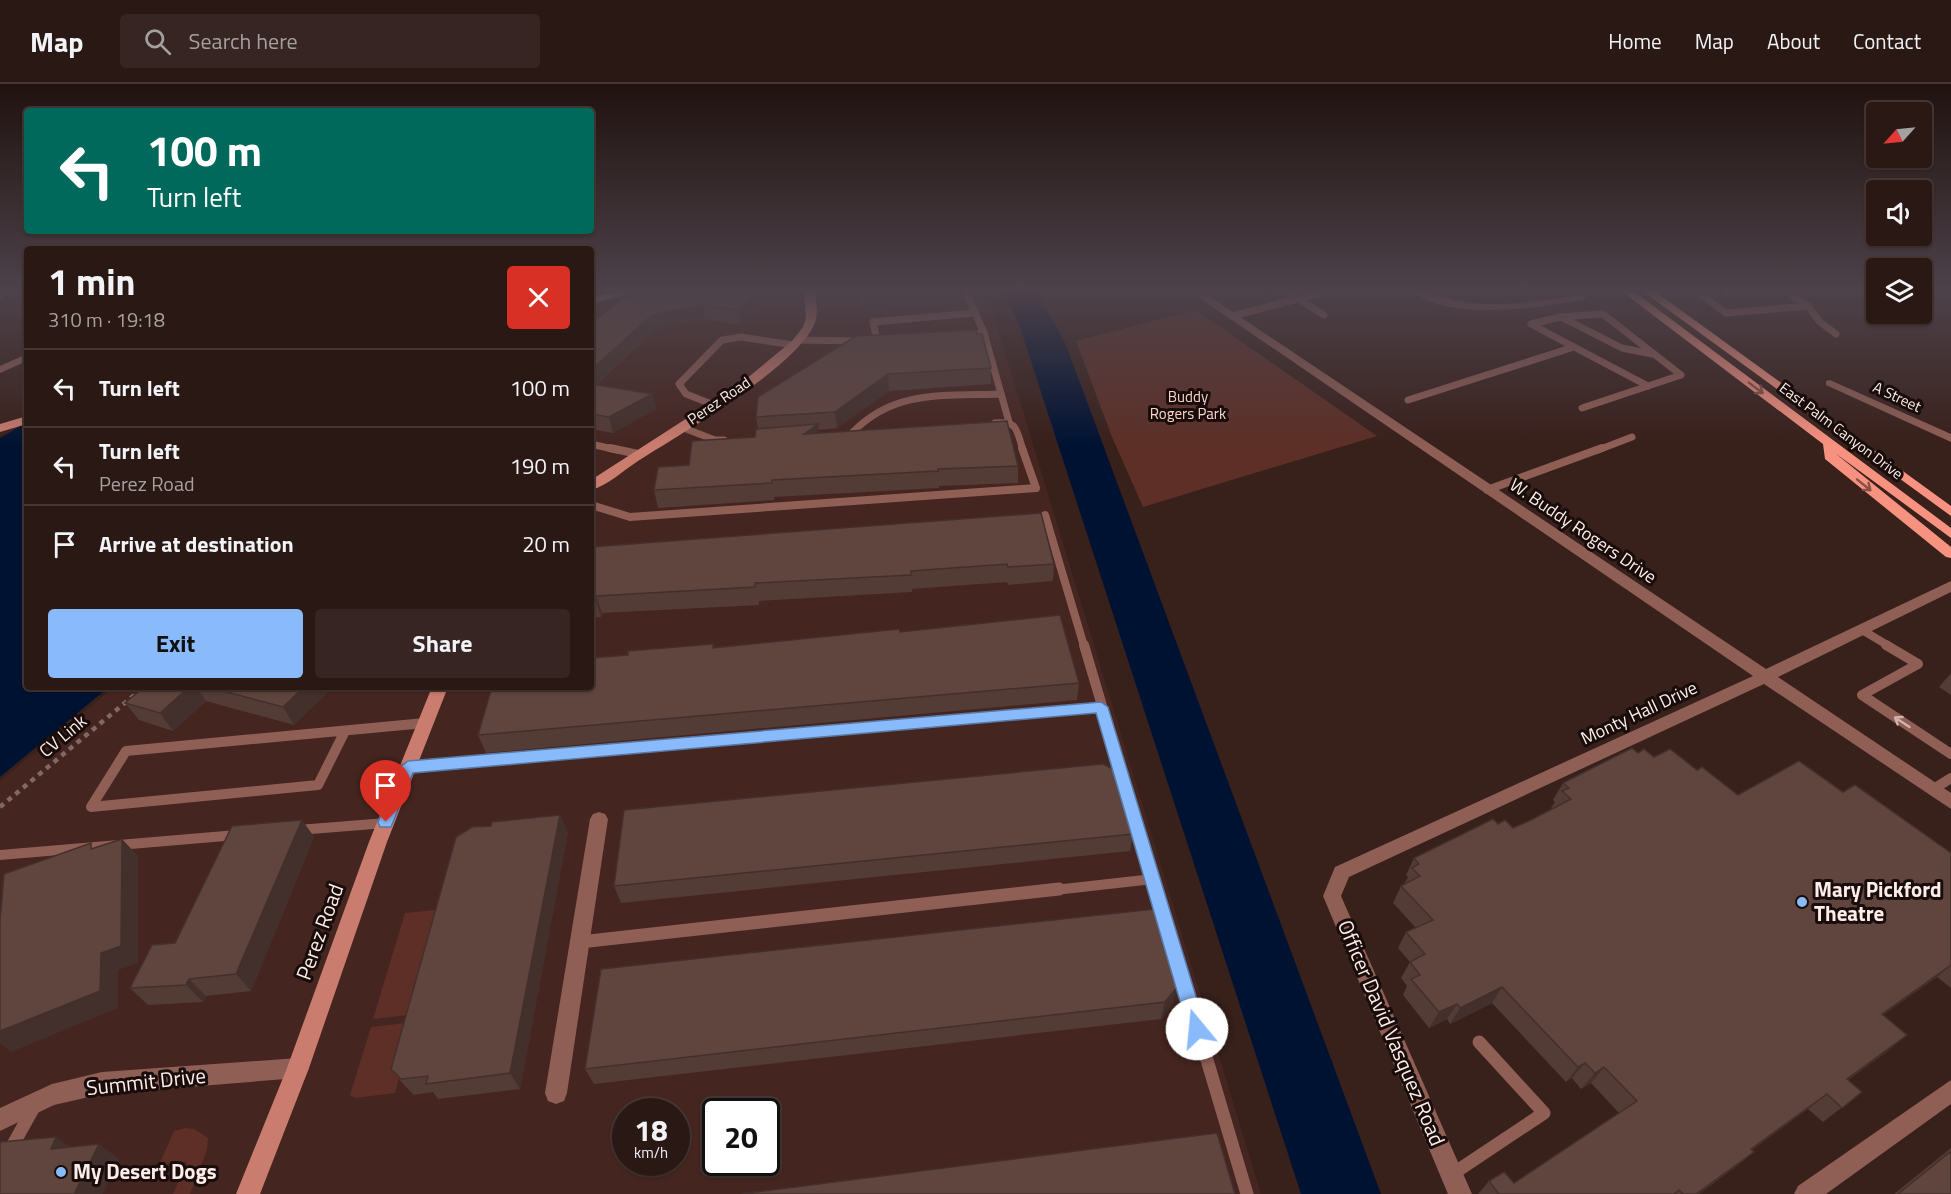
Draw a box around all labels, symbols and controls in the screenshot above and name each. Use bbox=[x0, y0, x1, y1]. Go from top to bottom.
search box bbox=[120, 14, 540, 68]
text: Map bbox=[30, 20, 84, 63]
text: Search here bbox=[189, 24, 298, 58]
icon: search bbox=[141, 25, 174, 58]
text: Home bbox=[1608, 25, 1662, 57]
text: Map bbox=[1695, 25, 1734, 57]
text: About bbox=[1767, 25, 1820, 57]
text: Contact bbox=[1853, 25, 1921, 57]
north arrow bbox=[1866, 102, 1932, 168]
map controls bbox=[1866, 102, 1932, 324]
text: 100 m bbox=[147, 118, 262, 182]
icon: left bbox=[48, 132, 126, 210]
text: Turn left bbox=[147, 176, 241, 217]
button: sound bbox=[1866, 180, 1932, 246]
text: 1 min bbox=[48, 254, 135, 309]
button: layers bbox=[1866, 258, 1932, 324]
button: close bbox=[507, 266, 570, 329]
text: 310 m · 19:18 bbox=[48, 304, 165, 335]
text: Turn left bbox=[99, 371, 180, 405]
text: 100 m bbox=[510, 371, 570, 405]
street label: Perez Road bbox=[683, 371, 755, 430]
icon: left bbox=[48, 372, 81, 405]
street label: A Street bbox=[1869, 375, 1926, 418]
street label: East Palm Canyon Drive bbox=[1775, 376, 1908, 485]
one-way arrow bbox=[1747, 382, 1763, 395]
park label: Buddy Rogers Park bbox=[1150, 385, 1226, 425]
text: Turn left bbox=[99, 434, 180, 468]
text: 190 m bbox=[510, 449, 570, 483]
icon: left bbox=[48, 450, 81, 483]
text: Perez Road bbox=[99, 468, 195, 499]
street label: W. Buddy Rogers Drive bbox=[1504, 471, 1662, 590]
one-way arrow bbox=[1856, 478, 1872, 491]
text: Arrive at destination bbox=[99, 527, 294, 561]
text: 20 m bbox=[522, 527, 570, 561]
icon: arrive bbox=[48, 528, 81, 561]
button: Exit bbox=[48, 609, 303, 678]
button: Share bbox=[315, 609, 570, 678]
street label: Monty Hall Drive bbox=[1576, 674, 1702, 751]
street label: CV Link bbox=[33, 707, 93, 764]
one-way arrow bbox=[1894, 715, 1911, 727]
pin bbox=[360, 760, 411, 822]
icon: arrive bbox=[369, 769, 402, 802]
place label: Mary Pickford Theatre bbox=[1814, 873, 1942, 929]
street label: Perez Road bbox=[287, 879, 351, 984]
marker: Mary Pickford Theatre bbox=[1795, 895, 1809, 909]
street label: Officer David Vasquez Road bbox=[1330, 915, 1454, 1151]
position arrow bbox=[1165, 997, 1229, 1061]
street label: Summit Drive bbox=[84, 1059, 207, 1103]
speed limit sign: 20 bbox=[702, 1098, 780, 1176]
text: 18 bbox=[634, 1107, 668, 1153]
text: km/h bbox=[634, 1141, 668, 1164]
place label: My Desert Dogs bbox=[73, 1155, 217, 1187]
marker: My Desert Dogs bbox=[54, 1165, 68, 1179]

